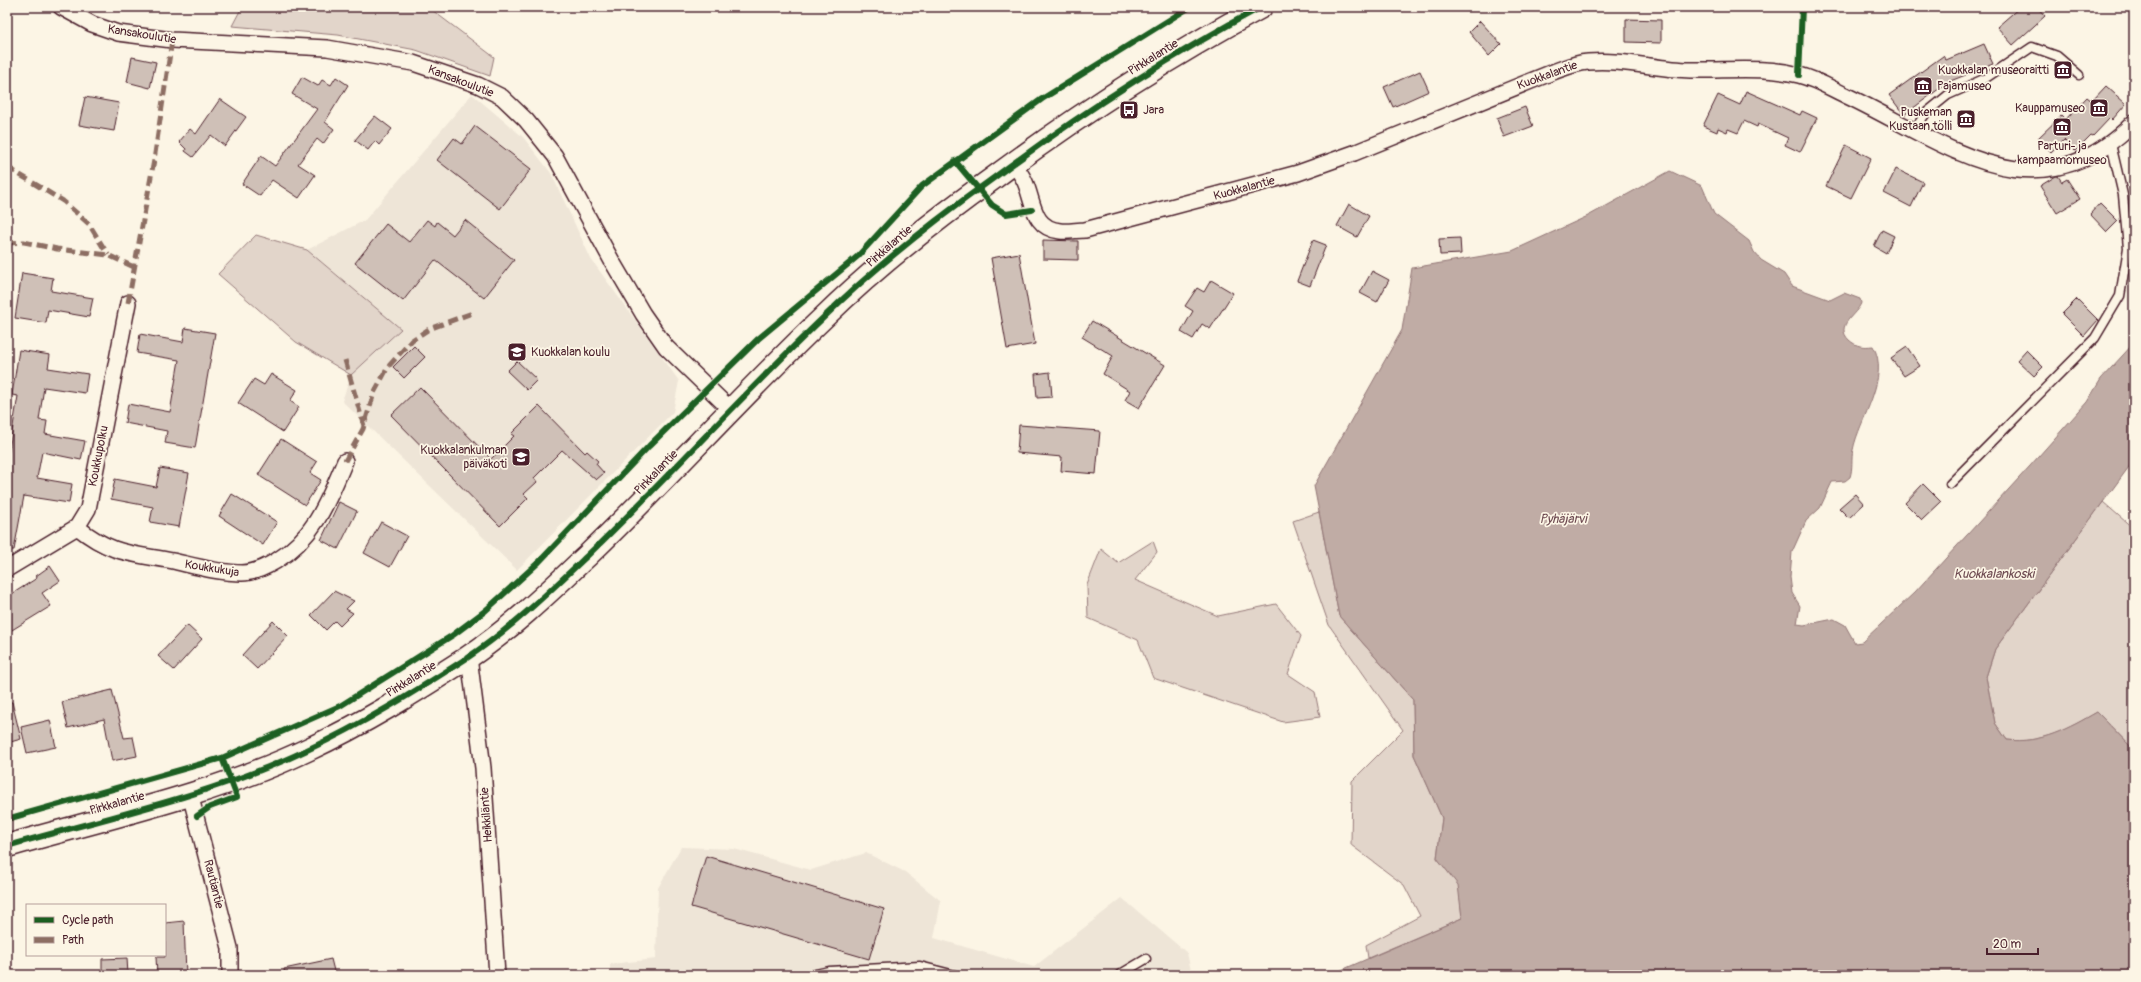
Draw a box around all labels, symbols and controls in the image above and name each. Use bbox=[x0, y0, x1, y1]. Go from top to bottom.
street label: Kansakoulutie bbox=[107, 22, 177, 47]
street label: Pirkkalantie bbox=[1125, 36, 1181, 79]
street label: Kuokkalantie bbox=[1515, 58, 1579, 93]
museum icon: Kuokkalan museoraitti bbox=[2052, 59, 2074, 81]
street label: Kansakoulutie bbox=[426, 62, 496, 101]
place label: Kuokkalan museoraitti bbox=[1938, 63, 2049, 78]
museum icon: Pajamuseo bbox=[1912, 75, 1934, 97]
place label: Pajamuseo bbox=[1937, 79, 1992, 94]
museum icon: Kauppamuseo bbox=[2088, 97, 2110, 119]
bus stop icon: Jara bbox=[1118, 99, 1140, 121]
place label: Kauppamuseo bbox=[2015, 101, 2086, 116]
place label: Jara bbox=[1143, 103, 1165, 118]
place label: Puskeman Kustaan tölli bbox=[1889, 105, 1952, 134]
museum icon: Puskeman Kustaan tölli bbox=[1955, 108, 1977, 130]
museum icon: Parturi- ja kampaamomuseo bbox=[2051, 116, 2073, 138]
place label: Parturi- ja kampaamomuseo bbox=[2017, 139, 2107, 168]
street label: Kuokkalantie bbox=[1212, 173, 1277, 204]
street label: Pirkkalantie bbox=[863, 222, 916, 270]
school or university icon: Kuokkalan koulu bbox=[506, 341, 528, 363]
place label: Kuokkalan koulu bbox=[531, 345, 610, 360]
street label: Koukkupolku bbox=[85, 424, 112, 488]
place label: Kuokkalankulman päiväkoti bbox=[420, 443, 507, 472]
school or university icon: Kuokkalankulman päiväkoti bbox=[510, 446, 532, 468]
street label: Pirkkalantie bbox=[631, 447, 681, 498]
water label: Pyhäjärvi bbox=[1540, 511, 1589, 527]
street label: Koukkukuja bbox=[184, 557, 241, 580]
water label: Kuokkalankoski bbox=[1954, 566, 2037, 582]
street label: Pirkkalantie bbox=[383, 658, 439, 701]
street label: Heikkiläntie bbox=[477, 787, 496, 843]
street label: Pirkkalantie bbox=[88, 788, 146, 818]
street label: Rautiantie bbox=[200, 858, 227, 910]
legend bbox=[26, 904, 166, 956]
text: Cycle path bbox=[62, 913, 114, 928]
scale bar bbox=[1987, 930, 2038, 956]
text: Path bbox=[62, 933, 84, 948]
text: 20 m bbox=[1993, 937, 2022, 952]

